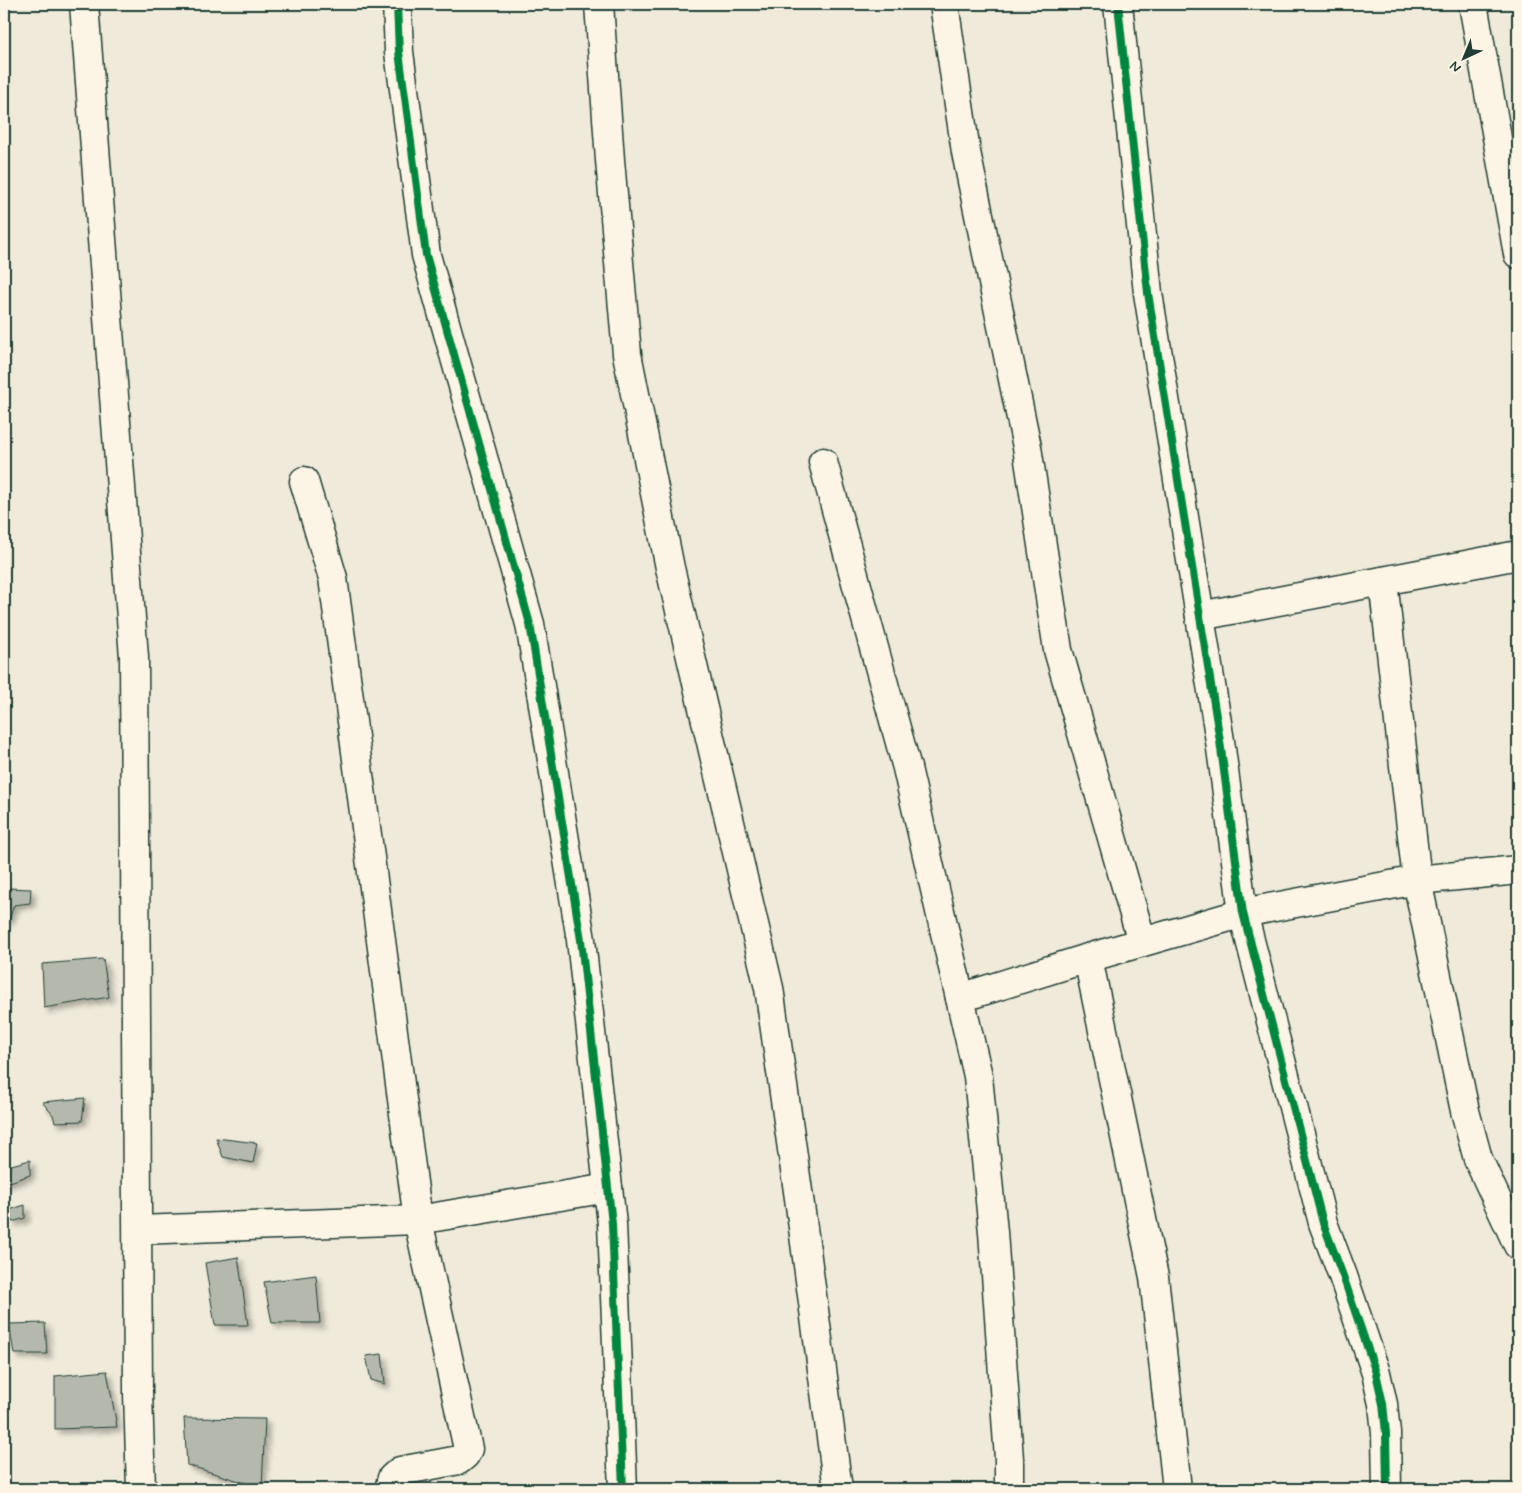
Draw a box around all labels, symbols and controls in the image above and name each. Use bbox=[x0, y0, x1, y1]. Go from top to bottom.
north arrow bbox=[1440, 32, 1490, 82]
text: N bbox=[1446, 57, 1465, 76]

